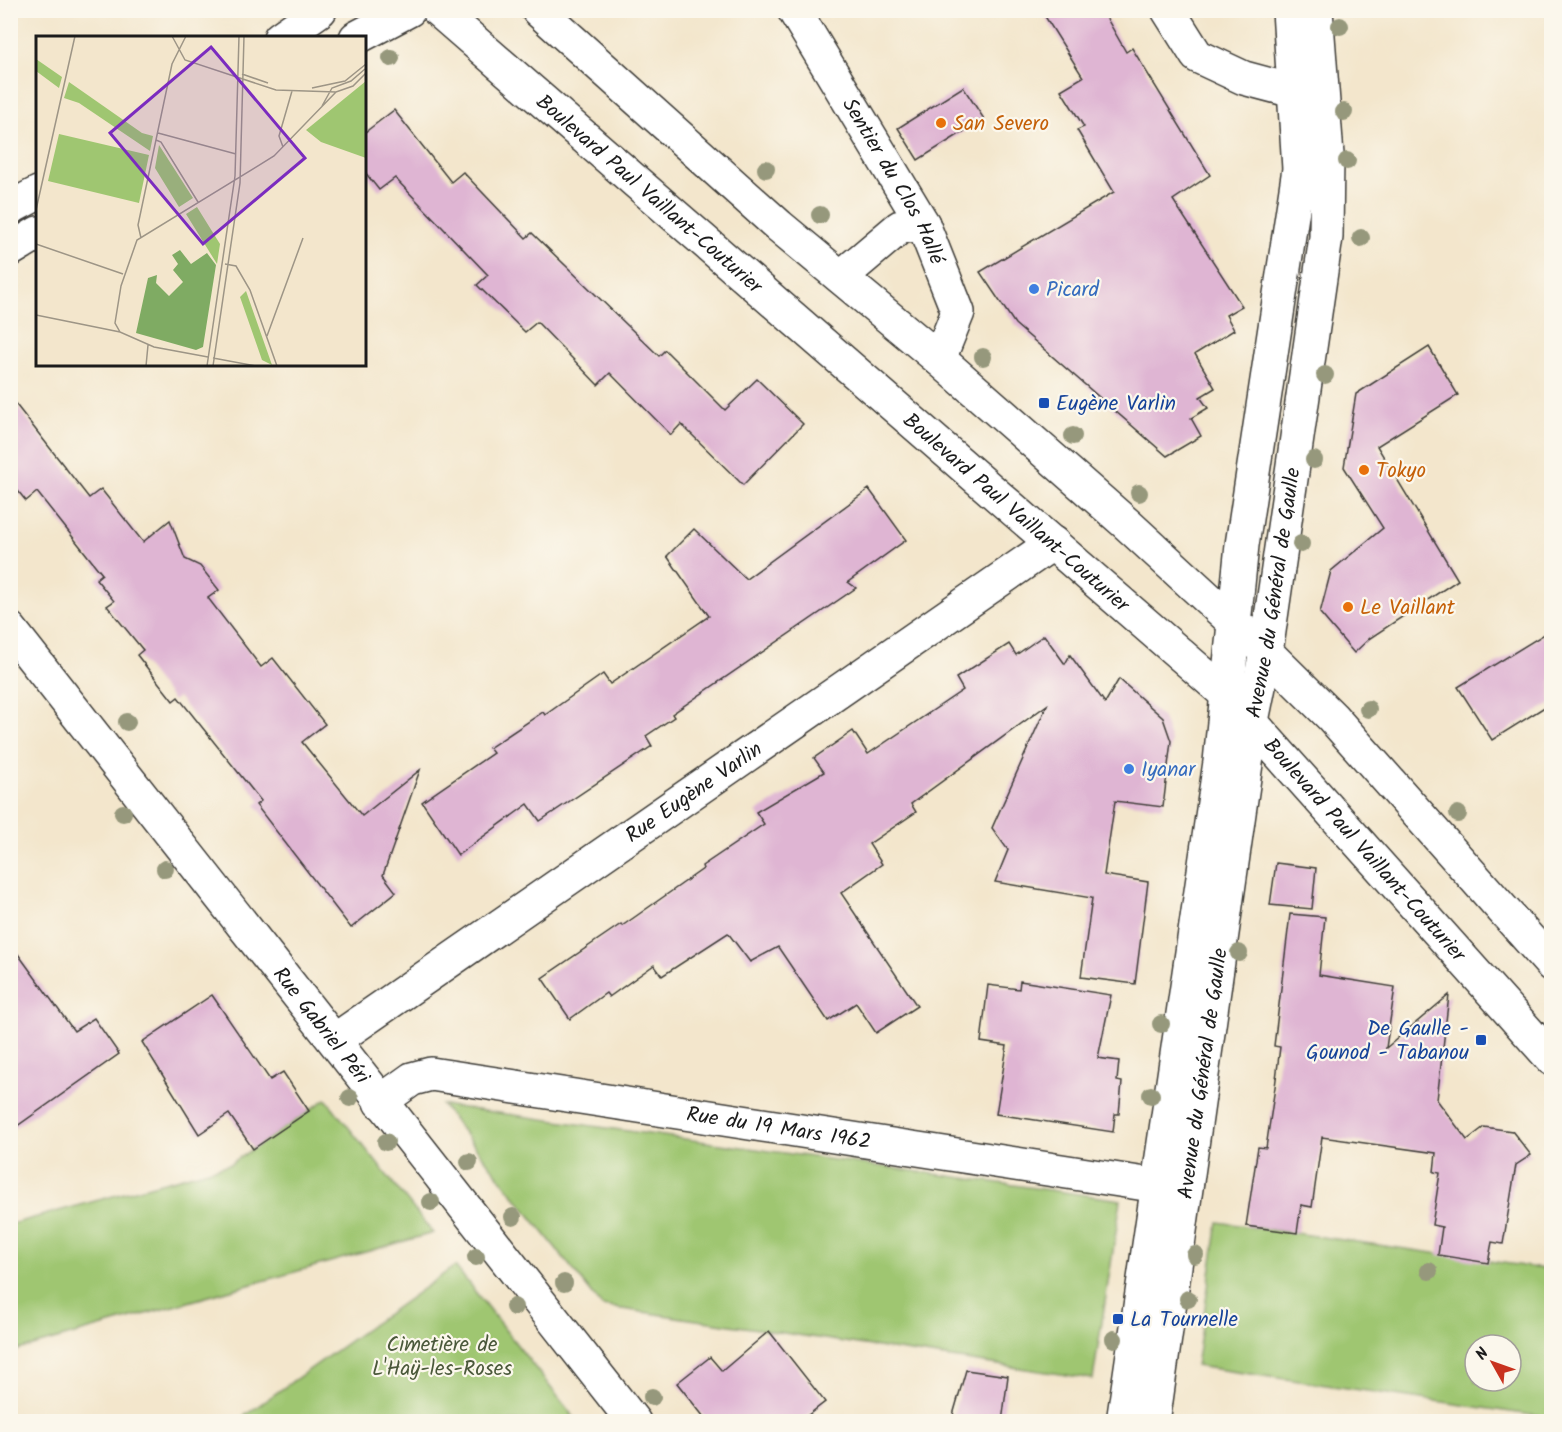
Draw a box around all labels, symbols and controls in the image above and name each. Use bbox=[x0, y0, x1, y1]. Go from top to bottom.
inset map bbox=[36, 36, 366, 366]
street label: Boulevard Paul Vaillant-Couturier bbox=[528, 87, 770, 303]
street label: Sentier du Clos Hallé bbox=[833, 92, 953, 270]
place label: San Severo bbox=[953, 108, 1049, 141]
marker: San Severo bbox=[934, 116, 948, 130]
place label: Picard bbox=[1046, 274, 1100, 307]
marker: Picard bbox=[1027, 282, 1041, 296]
place label: Eugène Varlin bbox=[1056, 388, 1176, 421]
marker: Eugène Varlin bbox=[1037, 396, 1051, 410]
street label: Boulevard Paul Vaillant-Couturier bbox=[895, 405, 1137, 622]
place label: Tokyo bbox=[1376, 455, 1426, 488]
marker: Tokyo bbox=[1357, 463, 1371, 477]
street label: Avenue du Général de Gaulle bbox=[1238, 465, 1311, 721]
place label: Le Vaillant bbox=[1360, 592, 1456, 625]
marker: Le Vaillant bbox=[1341, 600, 1355, 614]
street label: Boulevard Paul Vaillant-Couturier bbox=[1255, 731, 1474, 971]
street label: Rue Eugène Varlin bbox=[619, 734, 770, 852]
place label: Iyanar bbox=[1141, 754, 1196, 787]
marker: Iyanar bbox=[1122, 762, 1136, 776]
street label: Avenue du Général de Gaulle bbox=[1170, 946, 1238, 1201]
street label: Rue Gabriel Péri bbox=[264, 960, 378, 1093]
place label: De Gaulle - Gounod - Tabanou bbox=[1306, 1013, 1469, 1070]
marker: De Gaulle - Gounod - Tabanou bbox=[1474, 1033, 1488, 1047]
street label: Rue du 19 Mars 1962 bbox=[684, 1099, 873, 1159]
place label: La Tournelle bbox=[1130, 1304, 1238, 1337]
marker: La Tournelle bbox=[1111, 1312, 1125, 1326]
park label: Cimetière de L'Haÿ-les-Roses bbox=[372, 1329, 512, 1386]
north arrow bbox=[1463, 1333, 1523, 1393]
text: N bbox=[1470, 1342, 1495, 1366]

